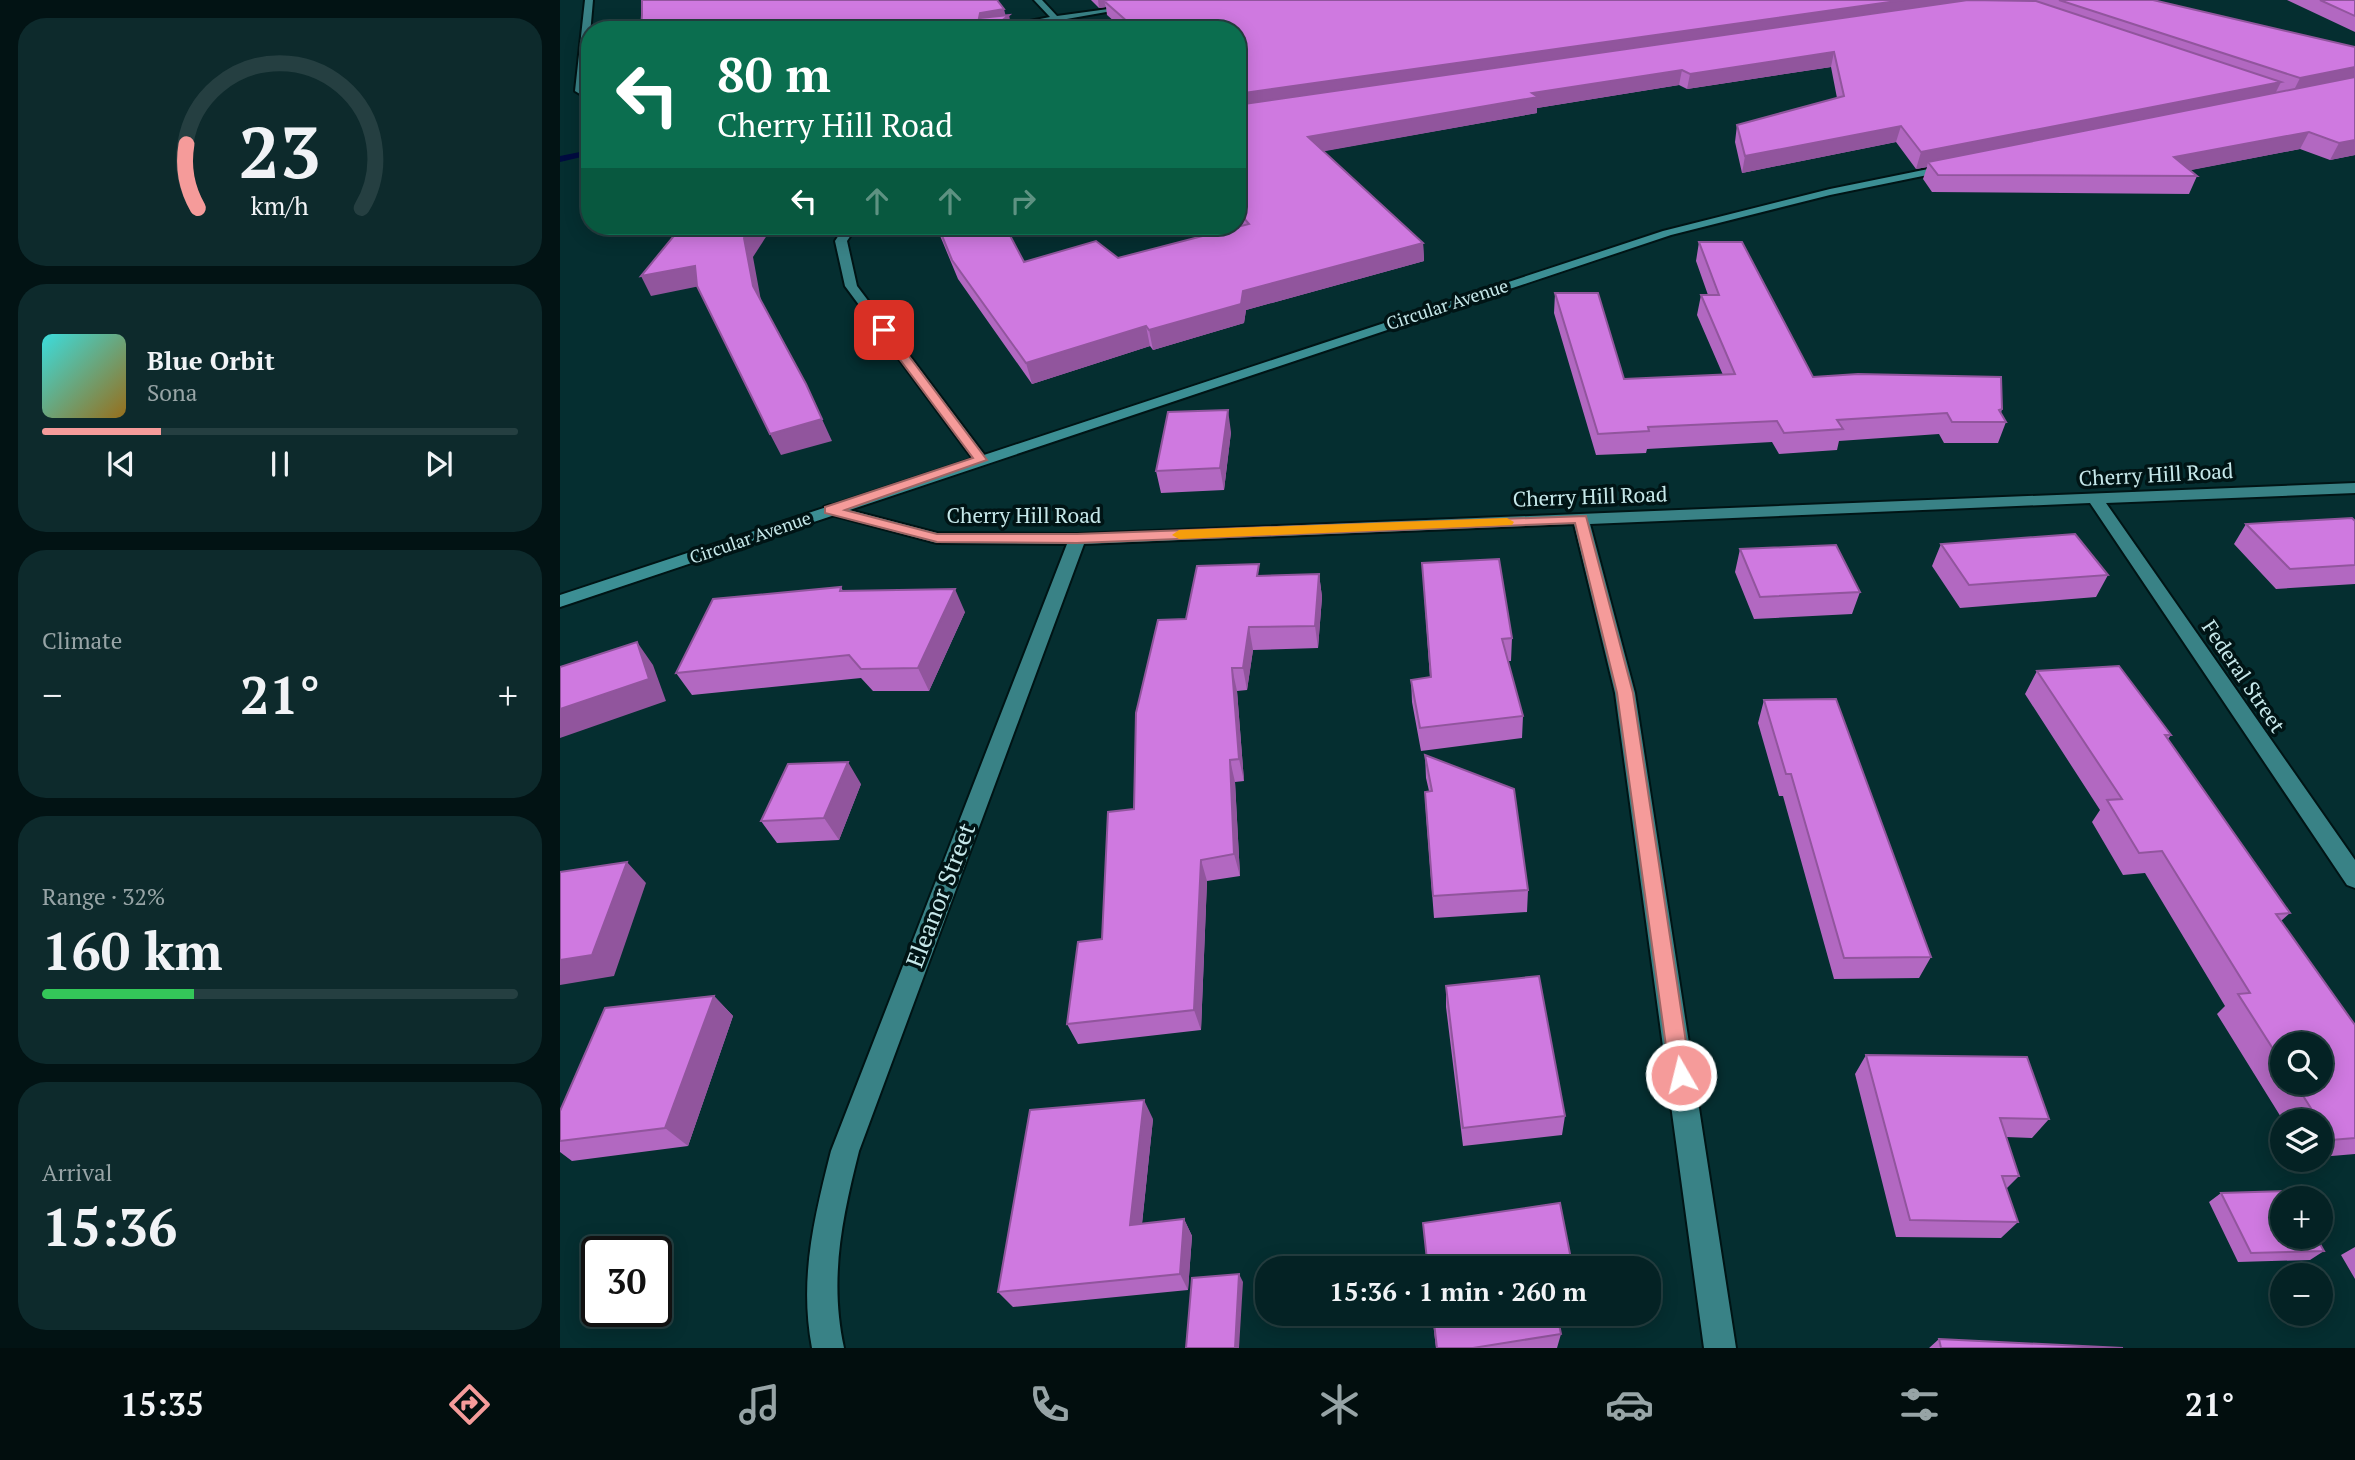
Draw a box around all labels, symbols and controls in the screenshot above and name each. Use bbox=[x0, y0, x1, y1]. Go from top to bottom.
text: 80 m bbox=[717, 41, 831, 106]
icon: left bbox=[602, 49, 693, 140]
text: 23 bbox=[239, 102, 321, 199]
text: Cherry Hill Road bbox=[717, 104, 953, 146]
icon: left bbox=[785, 182, 823, 220]
icon: ahead bbox=[858, 182, 896, 220]
icon: ahead bbox=[931, 182, 969, 220]
icon: right bbox=[1004, 182, 1042, 220]
text: km/h bbox=[251, 189, 309, 222]
street label: Circular Avenue bbox=[1383, 273, 1511, 335]
pin bbox=[854, 300, 914, 360]
icon: arrive bbox=[865, 311, 903, 349]
text: Blue Orbit bbox=[147, 343, 275, 377]
text: Sona bbox=[147, 377, 197, 408]
icon: previous bbox=[102, 445, 140, 483]
icon: pause bbox=[261, 445, 299, 483]
icon: next bbox=[420, 445, 458, 483]
street label: Cherry Hill Road bbox=[2078, 456, 2234, 492]
street label: Cherry Hill Road bbox=[1512, 479, 1668, 513]
street label: Cherry Hill Road bbox=[947, 501, 1102, 529]
street label: Circular Avenue bbox=[686, 505, 814, 569]
street label: Federal Street bbox=[2196, 614, 2292, 738]
text: Climate bbox=[42, 625, 122, 656]
text: 21° bbox=[240, 660, 320, 729]
text: − bbox=[42, 670, 62, 720]
text: + bbox=[498, 670, 518, 720]
street label: Eleanor Street bbox=[898, 818, 982, 972]
text: Range · 32% bbox=[42, 881, 165, 912]
text: 160 km bbox=[42, 916, 223, 985]
map controls bbox=[2270, 1032, 2333, 1326]
button: search bbox=[2270, 1032, 2333, 1095]
position arrow bbox=[1644, 1038, 1718, 1112]
button: layers bbox=[2270, 1109, 2333, 1172]
text: Arrival bbox=[42, 1157, 113, 1188]
button: + bbox=[2270, 1186, 2333, 1249]
text: 15:36 bbox=[42, 1192, 177, 1261]
speed limit sign: 30 bbox=[581, 1236, 672, 1327]
button: − bbox=[2270, 1263, 2333, 1326]
text: 15:36 · 1 min · 260 m bbox=[1329, 1274, 1587, 1308]
icon: directions bbox=[445, 1380, 494, 1429]
icon: music bbox=[735, 1380, 784, 1429]
icon: phone bbox=[1025, 1380, 1074, 1429]
icon: climate bbox=[1315, 1380, 1364, 1429]
icon: car bbox=[1605, 1380, 1654, 1429]
icon: filters bbox=[1895, 1380, 1944, 1429]
text: 15:35 bbox=[121, 1383, 204, 1425]
text: 21° bbox=[2185, 1383, 2234, 1425]

